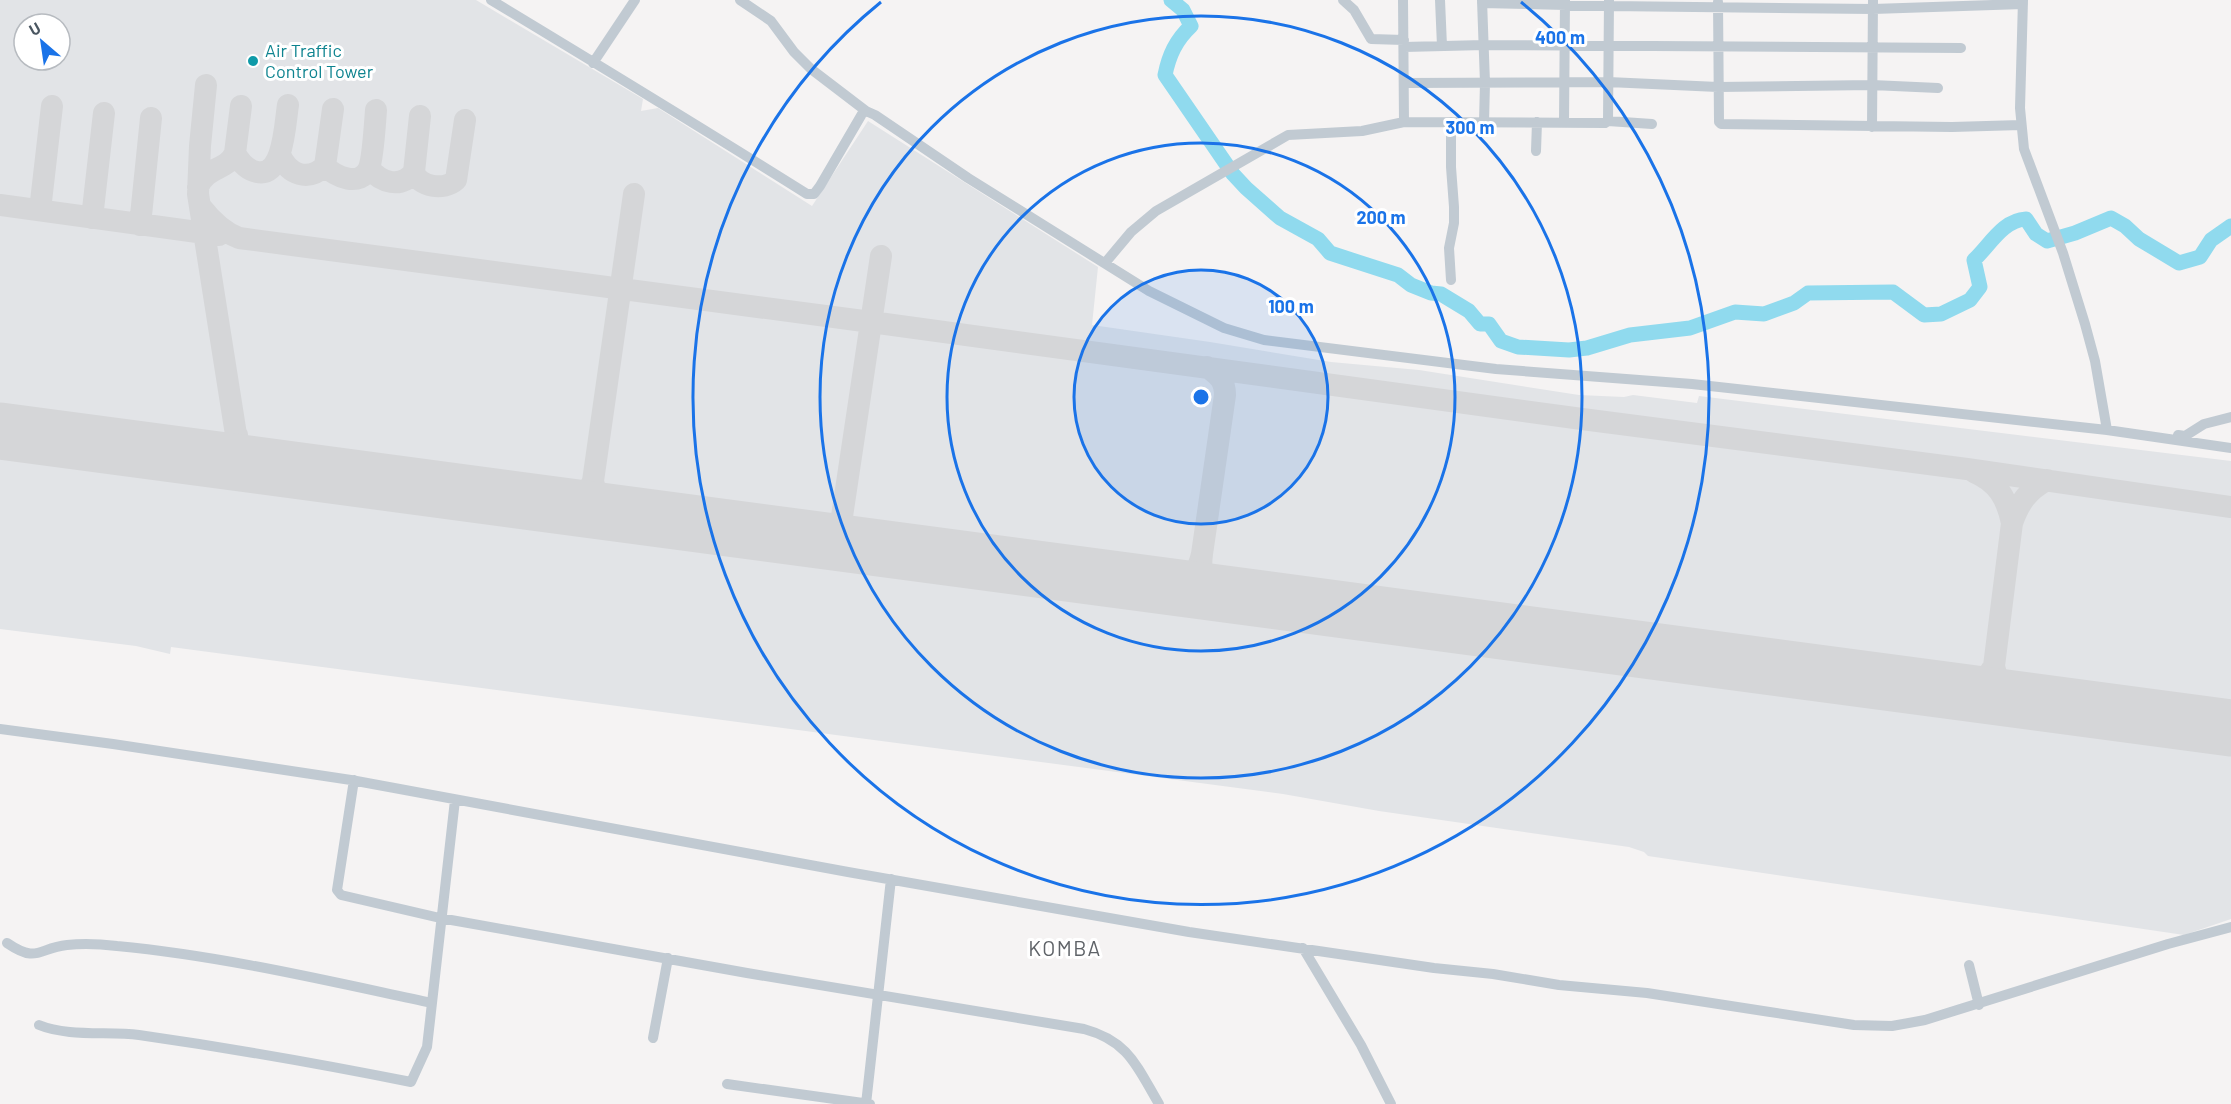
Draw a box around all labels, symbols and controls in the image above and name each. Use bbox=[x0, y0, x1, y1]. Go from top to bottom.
north arrow bbox=[12, 12, 72, 72]
text: U bbox=[25, 18, 43, 39]
text: 400 m bbox=[1535, 26, 1585, 48]
place label: Air Traffic Control Tower bbox=[265, 39, 374, 82]
marker: Air Traffic Control Tower bbox=[246, 54, 260, 68]
text: 300 m bbox=[1446, 116, 1494, 138]
text: 200 m bbox=[1356, 206, 1406, 228]
text: 100 m bbox=[1268, 295, 1314, 317]
centre of rings bbox=[1191, 387, 1211, 407]
district label: KOMBA bbox=[1028, 935, 1102, 960]

